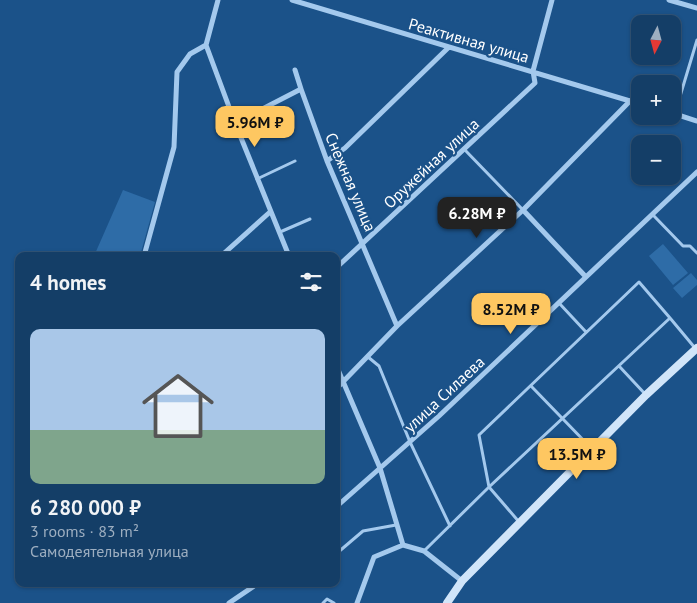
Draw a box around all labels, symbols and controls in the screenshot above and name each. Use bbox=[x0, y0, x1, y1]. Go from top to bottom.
street label: Реактивная улица bbox=[406, 13, 532, 67]
north arrow bbox=[631, 15, 681, 65]
map controls bbox=[631, 15, 681, 185]
button: + bbox=[631, 75, 681, 125]
pin: 5.96M ₽ bbox=[209, 106, 301, 148]
text: 5.96M ₽ bbox=[226, 112, 284, 132]
street label: Оружейная улица bbox=[379, 114, 483, 212]
street label: Снежная улица bbox=[321, 130, 381, 234]
button: − bbox=[631, 135, 681, 185]
pin: 6.28M ₽ bbox=[431, 196, 523, 239]
text: 6.28M ₽ bbox=[448, 203, 506, 223]
icon: filters bbox=[297, 268, 325, 296]
text: 4 homes bbox=[30, 269, 106, 296]
pin: 8.52M ₽ bbox=[465, 292, 557, 335]
text: 8.52M ₽ bbox=[482, 299, 540, 319]
street label: улица Силаева bbox=[400, 352, 488, 436]
icon: home bbox=[133, 361, 223, 451]
pin: 13.5M ₽ bbox=[531, 438, 623, 480]
text: 13.5M ₽ bbox=[548, 444, 606, 464]
text: 6 280 000 ₽ bbox=[30, 494, 141, 521]
text: 3 rooms · 83 m² bbox=[30, 521, 139, 541]
text: Самодеятельная улица bbox=[30, 541, 189, 561]

